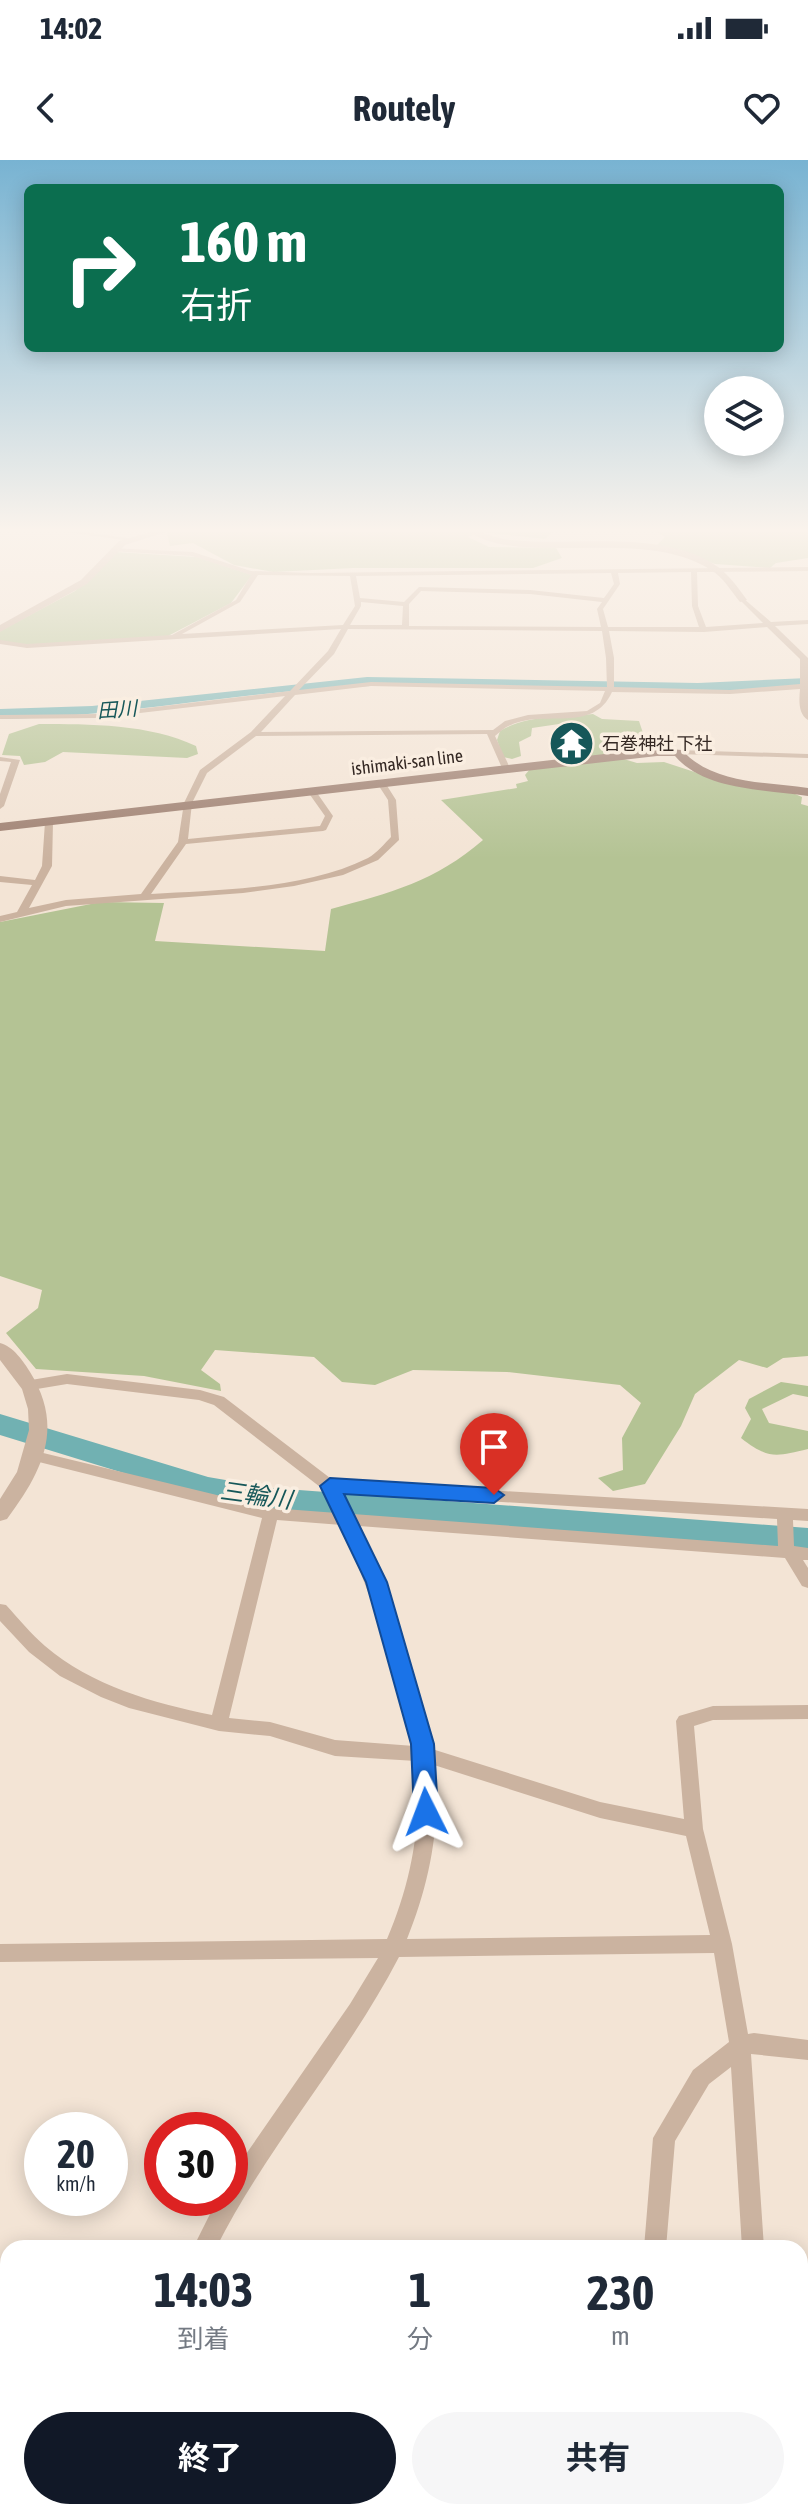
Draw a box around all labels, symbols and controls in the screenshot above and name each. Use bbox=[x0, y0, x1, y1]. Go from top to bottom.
text: 14:02 bbox=[40, 11, 102, 45]
icon: back bbox=[24, 86, 68, 130]
icon: heart bbox=[740, 86, 784, 130]
text: Routely bbox=[353, 87, 455, 129]
text: 160 m bbox=[180, 210, 307, 274]
icon: right bbox=[48, 216, 152, 320]
text: 右折 bbox=[180, 284, 252, 326]
map controls bbox=[704, 376, 784, 456]
button: layers bbox=[704, 376, 784, 456]
water label: 田川 bbox=[96, 696, 140, 722]
temple icon: 石巻神社 下社 bbox=[547, 719, 595, 767]
place label: 石巻神社 下社 bbox=[602, 733, 712, 754]
street label: ishimaki-san line bbox=[350, 745, 464, 779]
pin bbox=[460, 1413, 528, 1495]
icon: arrive bbox=[472, 1425, 516, 1469]
water label: 三輪川 bbox=[218, 1477, 296, 1514]
position arrow bbox=[384, 1770, 468, 1854]
speed limit sign: 30 bbox=[144, 2112, 248, 2216]
text: 20 bbox=[57, 2131, 95, 2176]
text: km/h bbox=[56, 2172, 96, 2195]
text: 14:03 bbox=[154, 2262, 253, 2317]
text: 1 bbox=[409, 2262, 431, 2317]
text: 230 bbox=[587, 2265, 654, 2320]
text: m bbox=[611, 2321, 630, 2351]
text: 到着 bbox=[177, 2324, 230, 2354]
text: 分 bbox=[407, 2324, 433, 2354]
button: 終了 bbox=[24, 2412, 396, 2504]
button: 共有 bbox=[412, 2412, 784, 2504]

